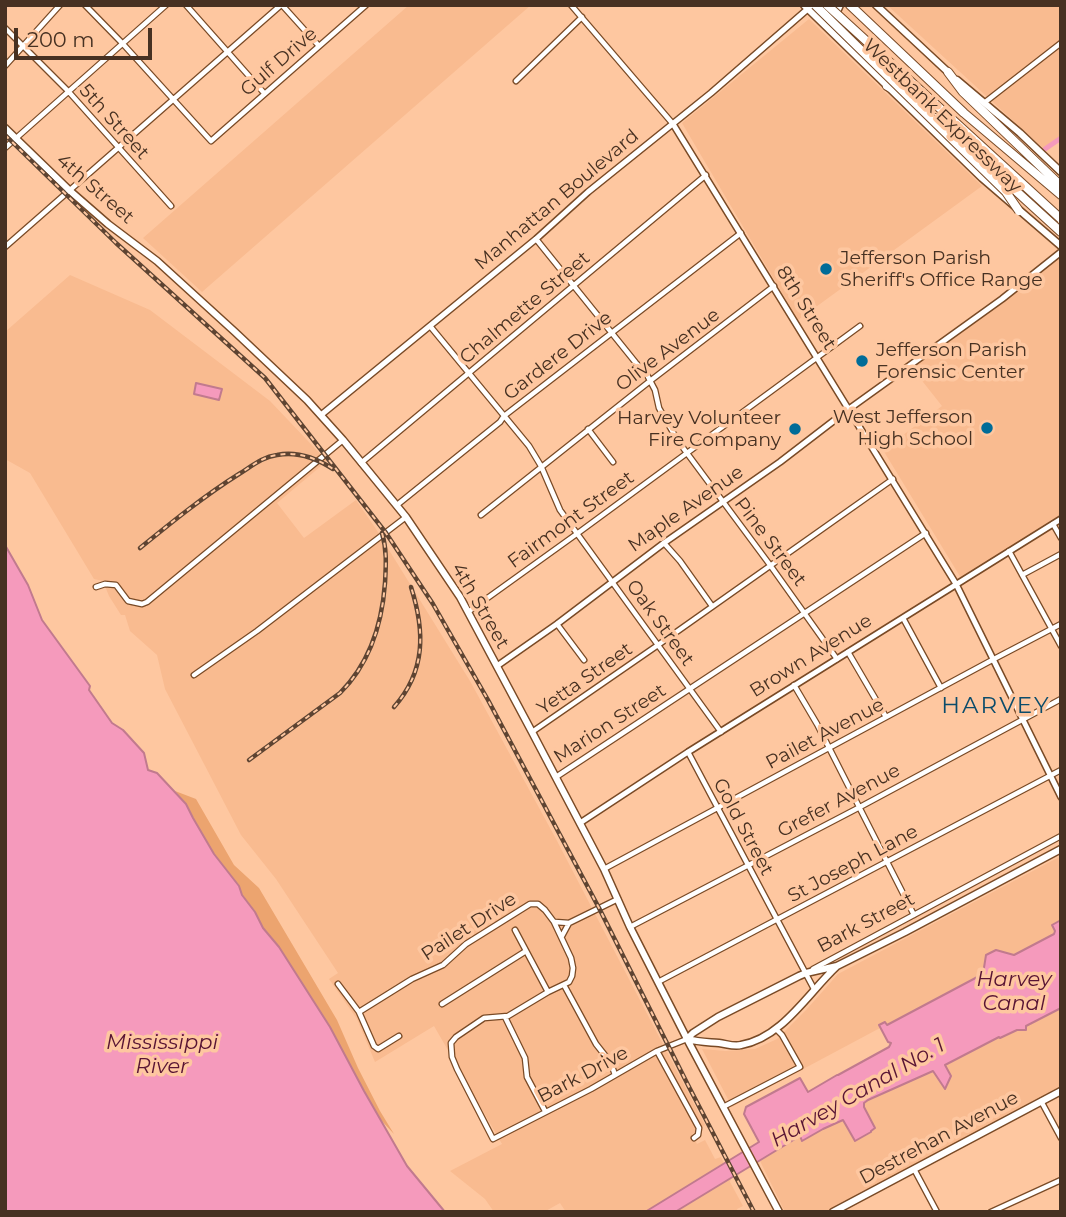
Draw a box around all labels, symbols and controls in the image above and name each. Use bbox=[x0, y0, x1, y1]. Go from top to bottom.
scale bar bbox=[18, 14, 156, 58]
street label: Gulf Drive bbox=[236, 23, 322, 101]
text: 200 m bbox=[27, 27, 94, 52]
street label: Westbank Expressway bbox=[858, 34, 1026, 198]
street label: 5th Street bbox=[74, 80, 154, 164]
street label: Manhattan Boulevard bbox=[470, 125, 644, 275]
street label: 4th Street bbox=[51, 149, 139, 229]
street label: Chalmette Street bbox=[455, 247, 595, 369]
place label: Jefferson Parish Sheriff's Office Range bbox=[840, 247, 1043, 291]
marker: Jefferson Parish Sheriff's Office Range bbox=[818, 261, 834, 277]
street label: 8th Street bbox=[771, 262, 841, 354]
street label: Olive Avenue bbox=[611, 303, 725, 397]
street label: Gardere Drive bbox=[499, 307, 617, 405]
place label: Jefferson Parish Forensic Center bbox=[876, 339, 1027, 383]
marker: Jefferson Parish Forensic Center bbox=[854, 353, 870, 369]
place label: West Jefferson High School bbox=[833, 406, 973, 450]
place label: Harvey Volunteer Fire Company bbox=[617, 407, 781, 451]
marker: West Jefferson High School bbox=[979, 420, 995, 436]
marker: Harvey Volunteer Fire Company bbox=[787, 421, 803, 437]
street label: Maple Avenue bbox=[624, 461, 748, 557]
street label: Fairmont Street bbox=[503, 467, 639, 573]
street label: Pine Street bbox=[729, 493, 811, 591]
street label: 4th Street bbox=[446, 559, 514, 653]
street label: Oak Street bbox=[621, 575, 699, 671]
street label: Brown Avenue bbox=[746, 609, 876, 703]
street label: Yetta Street bbox=[533, 638, 637, 720]
street label: Marion Street bbox=[550, 679, 670, 769]
district label: HARVEY bbox=[942, 692, 1050, 720]
street label: Pailet Avenue bbox=[762, 693, 888, 775]
street label: Grefer Avenue bbox=[774, 759, 904, 843]
street label: Gold Street bbox=[708, 774, 778, 880]
street label: St Joseph Lane bbox=[784, 820, 922, 908]
street label: Pailet Drive bbox=[417, 888, 521, 966]
street label: Bark Street bbox=[814, 888, 918, 958]
water label: Harvey Canal bbox=[976, 967, 1052, 1017]
water label: Mississippi River bbox=[106, 1030, 218, 1080]
water label: Harvey Canal No. 1 bbox=[767, 1033, 949, 1153]
street label: Bark Drive bbox=[534, 1042, 632, 1108]
street label: Destrehan Avenue bbox=[856, 1086, 1022, 1190]

